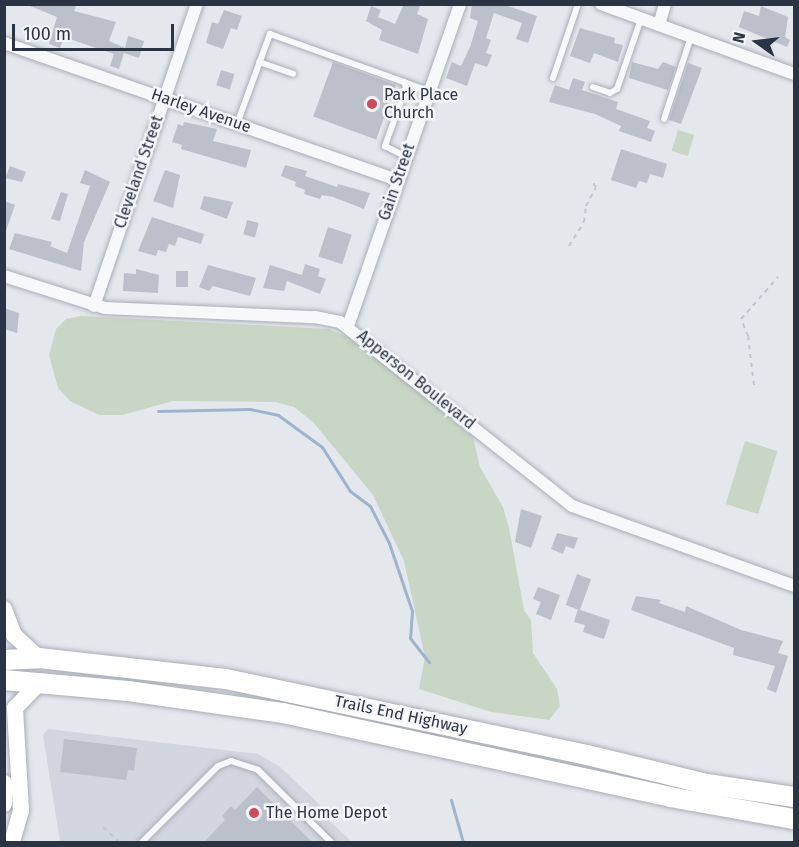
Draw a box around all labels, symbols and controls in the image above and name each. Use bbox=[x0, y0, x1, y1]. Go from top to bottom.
scale bar bbox=[15, 12, 177, 50]
north arrow bbox=[727, 12, 787, 72]
text: 100 m bbox=[23, 23, 71, 45]
text: N bbox=[729, 30, 750, 45]
street label: Harley Avenue bbox=[149, 85, 253, 137]
place label: Park Place Church bbox=[384, 85, 458, 123]
marker: Park Place Church bbox=[365, 97, 379, 111]
street label: Cleveland Street bbox=[111, 113, 167, 231]
street label: Gain Street bbox=[375, 141, 419, 223]
street label: Apperson Boulevard bbox=[353, 326, 479, 434]
street label: Trails End Highway bbox=[333, 692, 469, 738]
place label: The Home Depot bbox=[266, 803, 387, 823]
marker: The Home Depot bbox=[247, 806, 261, 820]

